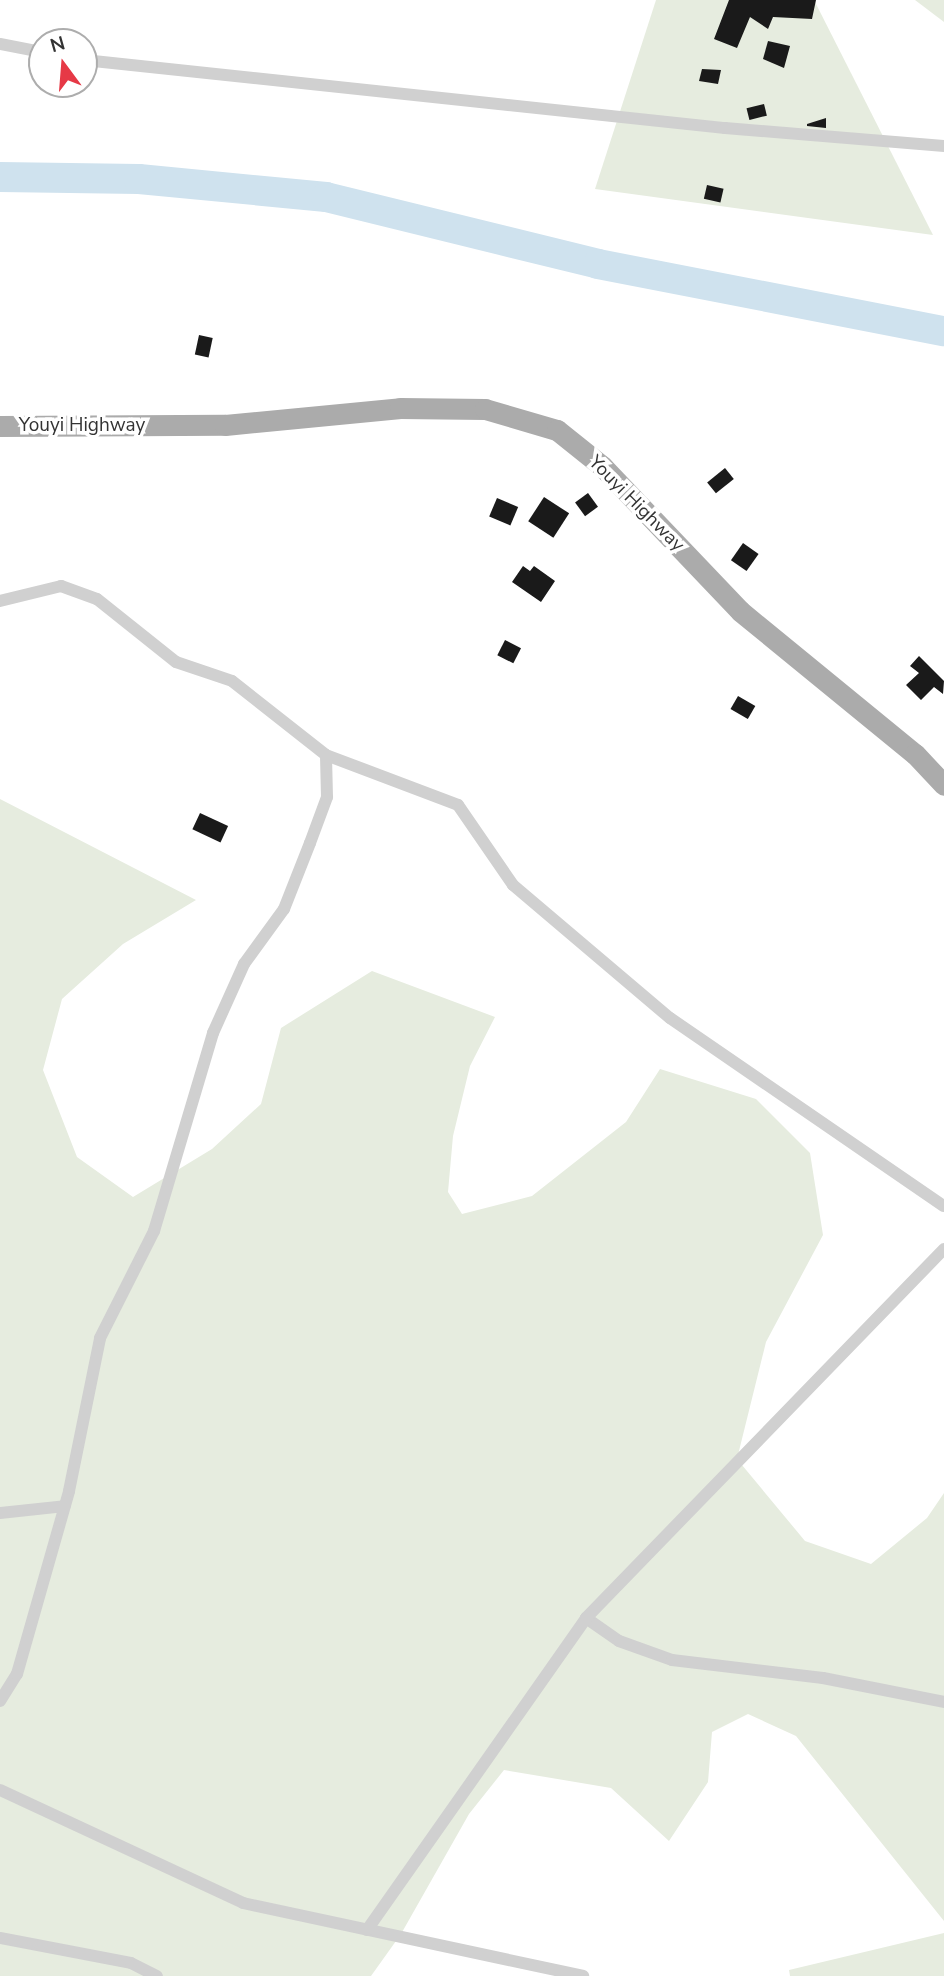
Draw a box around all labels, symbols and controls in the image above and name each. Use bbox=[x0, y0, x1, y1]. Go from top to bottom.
north arrow bbox=[28, 28, 98, 98]
text: N bbox=[47, 30, 68, 59]
street label: Youyi Highway bbox=[19, 415, 145, 437]
street label: Youyi Highway bbox=[583, 451, 689, 557]

